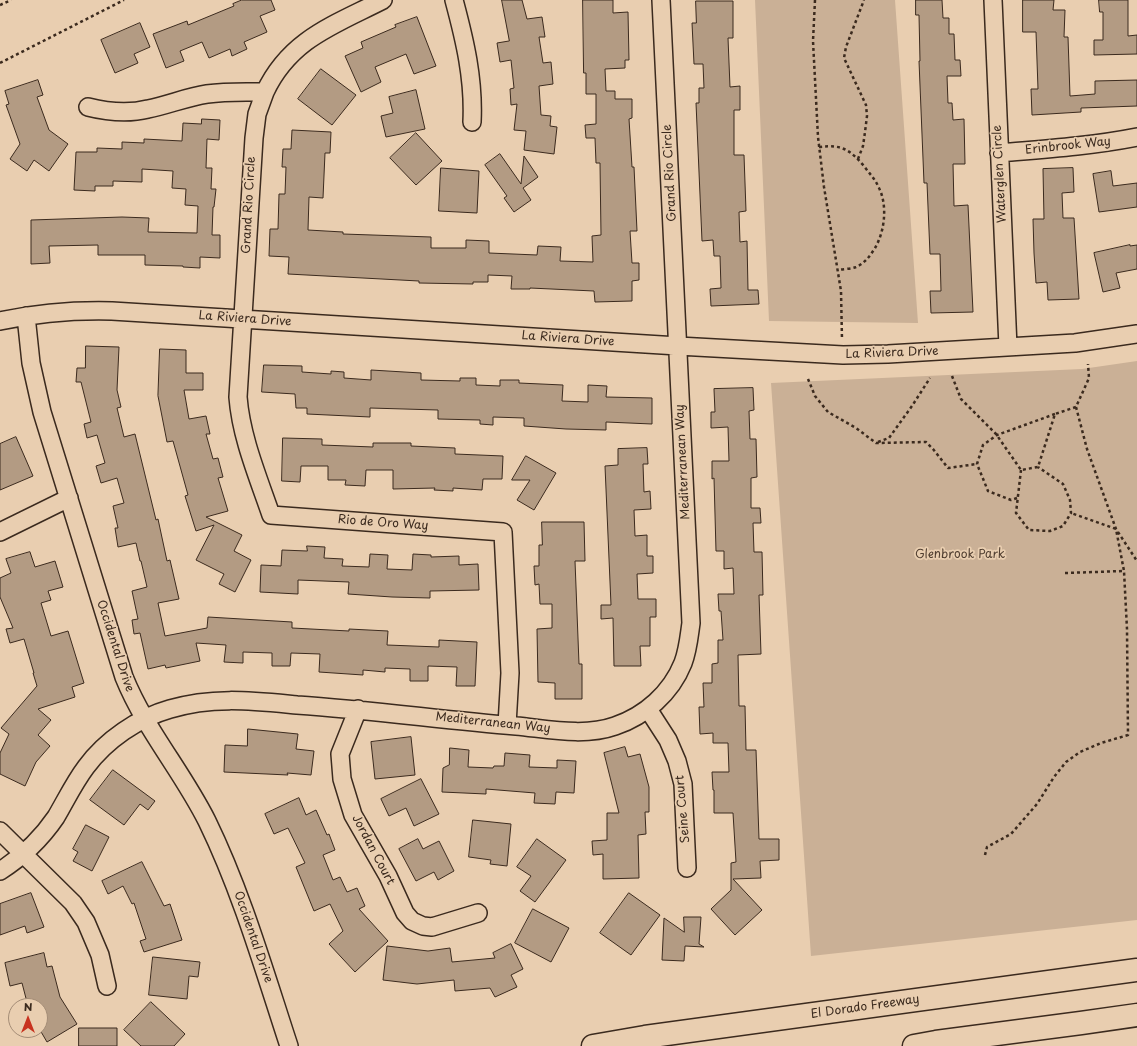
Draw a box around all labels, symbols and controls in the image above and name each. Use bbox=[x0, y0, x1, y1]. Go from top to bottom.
street label: Grand Rio Circle bbox=[660, 124, 680, 222]
street label: Waterglen Circle bbox=[990, 125, 1010, 223]
street label: Erinbrook Way bbox=[1024, 134, 1112, 158]
street label: Grand Rio Circle bbox=[239, 156, 259, 254]
street label: La Riviera Drive bbox=[198, 309, 292, 329]
street label: La Riviera Drive bbox=[521, 329, 615, 349]
street label: La Riviera Drive bbox=[845, 344, 939, 362]
street label: Mediterranean Way bbox=[673, 404, 693, 520]
street label: Rio de Oro Way bbox=[337, 513, 429, 533]
park label: Glenbrook Park bbox=[915, 548, 1005, 562]
street label: Occidental Drive bbox=[93, 598, 137, 694]
street label: Mediterranean Way bbox=[435, 710, 551, 736]
street label: Seine Court bbox=[673, 774, 693, 844]
street label: Jordan Court bbox=[349, 813, 397, 887]
street label: Occidental Drive bbox=[231, 889, 275, 985]
street label: El Dorado Freeway bbox=[810, 992, 920, 1022]
north arrow bbox=[8, 998, 48, 1038]
text: N bbox=[24, 998, 32, 1015]

